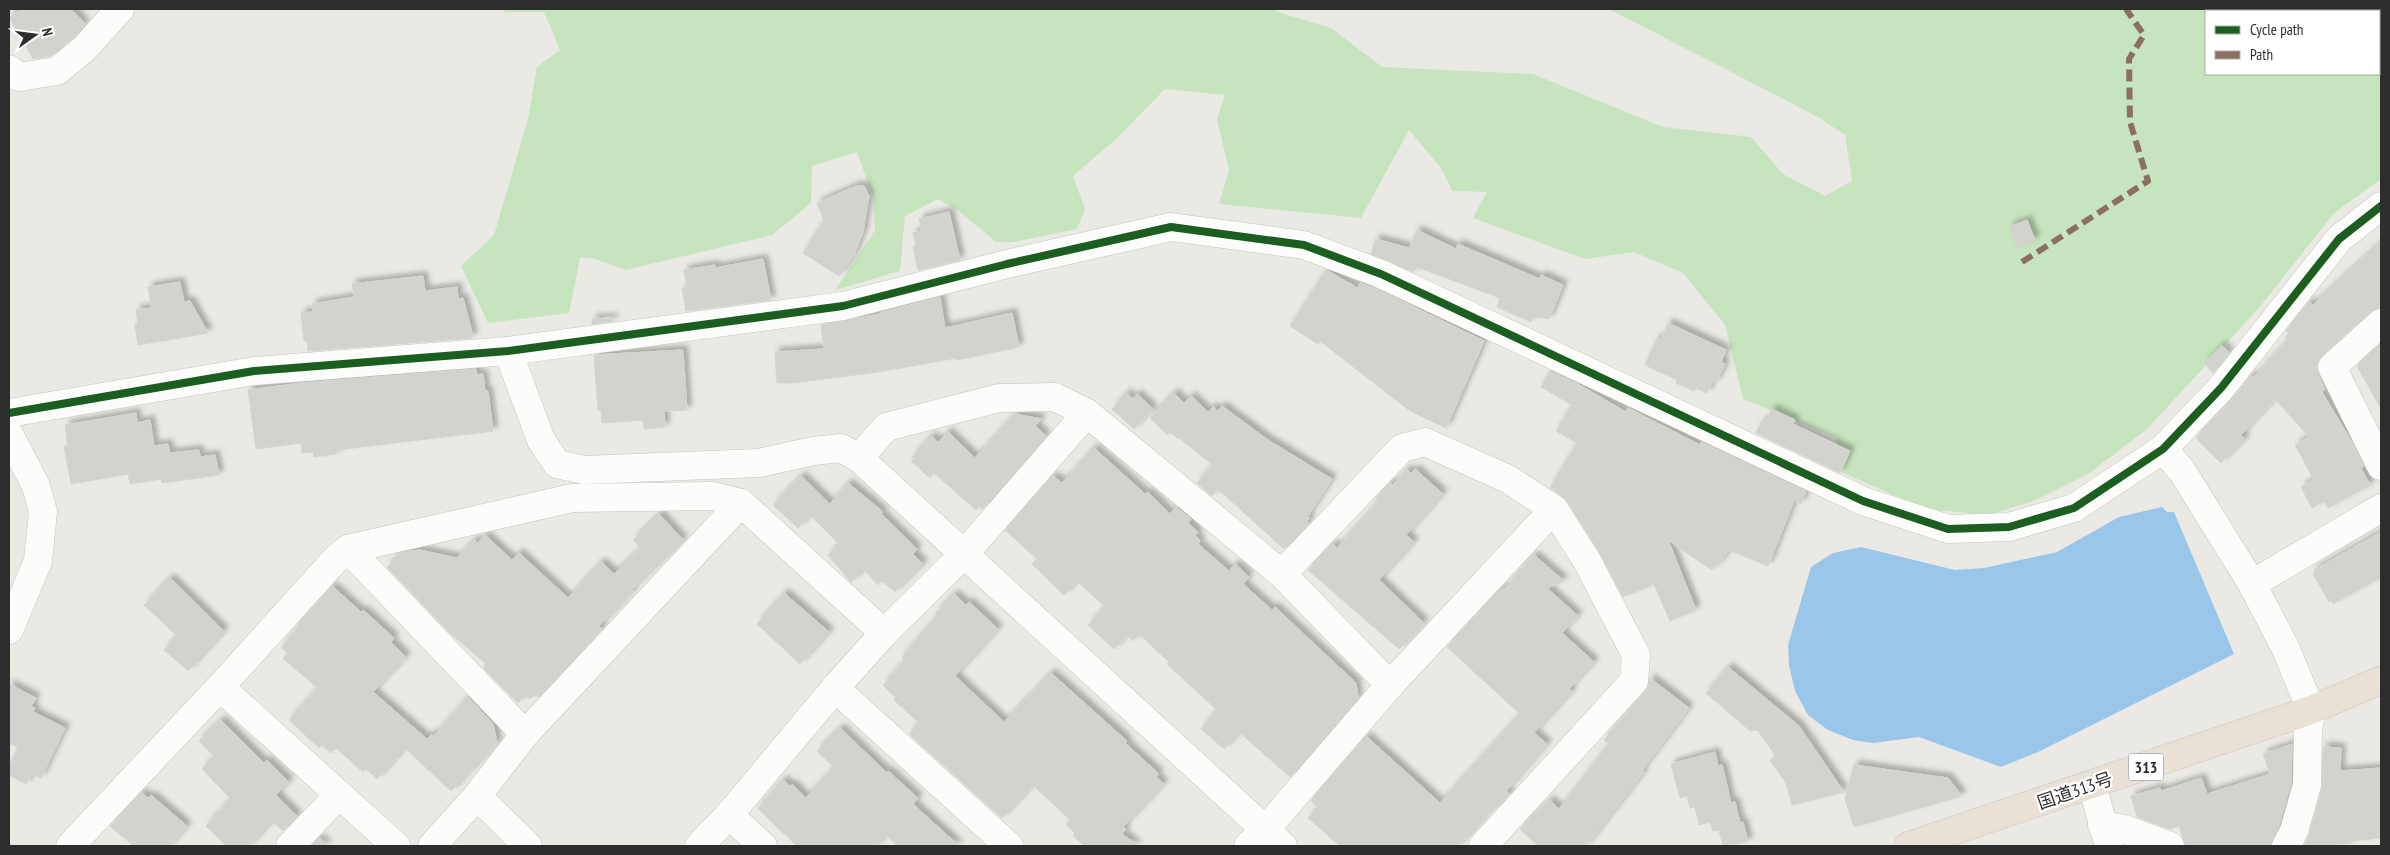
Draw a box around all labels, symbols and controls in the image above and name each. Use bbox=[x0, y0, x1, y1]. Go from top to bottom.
north arrow bbox=[10, 10, 60, 60]
legend bbox=[2205, 10, 2380, 75]
text: Cycle path bbox=[2250, 20, 2303, 39]
text: N bbox=[38, 26, 57, 38]
text: Path bbox=[2250, 45, 2273, 64]
road number: 313 bbox=[2128, 754, 2164, 780]
street label: 国道313号 bbox=[2034, 767, 2116, 814]

